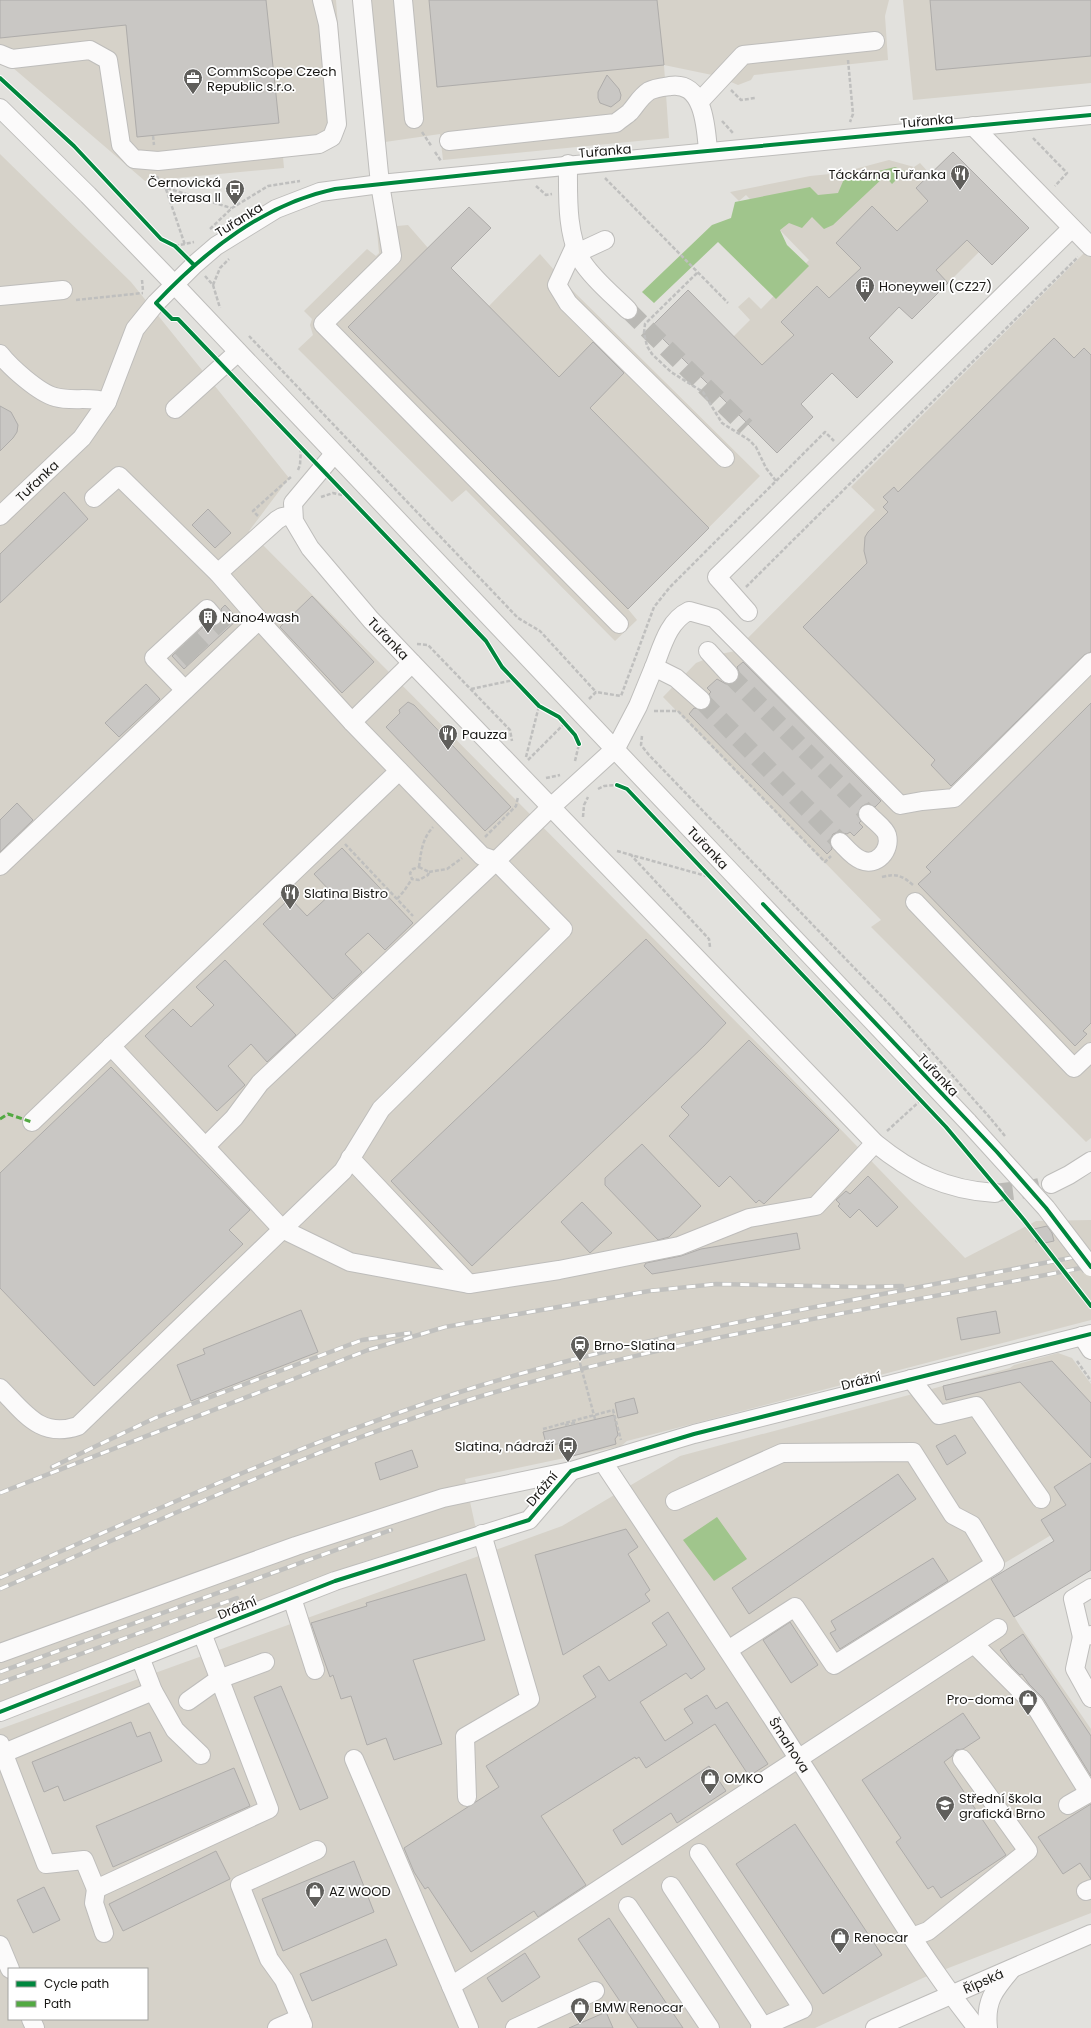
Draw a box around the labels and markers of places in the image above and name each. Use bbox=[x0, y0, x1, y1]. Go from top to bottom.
place label: CommScope Czech Republic s.r.o. bbox=[207, 62, 337, 96]
office icon: CommScope Czech Republic s.r.o. bbox=[182, 67, 204, 95]
restaurant icon: Táckárna Tuřanka bbox=[949, 163, 971, 191]
place label: Táckárna Tuřanka bbox=[829, 165, 946, 184]
place label: Černovická terasa II bbox=[148, 173, 221, 207]
bus stop icon: Černovická terasa II bbox=[224, 178, 246, 206]
building icon: Honeywell (CZ27) bbox=[854, 275, 876, 303]
place label: Honeywell (CZ27) bbox=[879, 277, 992, 296]
building icon: Nano4wash bbox=[197, 606, 219, 634]
place label: Nano4wash bbox=[222, 608, 299, 627]
restaurant icon: Pauzza bbox=[437, 723, 459, 751]
place label: Pauzza bbox=[462, 725, 507, 744]
restaurant icon: Slatina Bistro bbox=[279, 882, 301, 910]
place label: Slatina Bistro bbox=[304, 884, 388, 903]
station icon: Brno-Slatina bbox=[569, 1334, 591, 1362]
place label: Brno-Slatina bbox=[594, 1336, 675, 1355]
bus stop icon: Slatina, nádraží bbox=[557, 1435, 579, 1463]
place label: Slatina, nádraží bbox=[455, 1437, 554, 1456]
shop icon: Pro-doma bbox=[1017, 1688, 1039, 1716]
place label: Pro-doma bbox=[947, 1690, 1014, 1709]
shop icon: OMKO bbox=[699, 1767, 721, 1795]
place label: OMKO bbox=[724, 1769, 763, 1788]
place label: Střední škola grafická Brno bbox=[959, 1789, 1045, 1823]
school or university icon: Střední škola grafická Brno bbox=[934, 1794, 956, 1822]
shop icon: AZ WOOD bbox=[304, 1880, 326, 1908]
place label: AZ WOOD bbox=[329, 1882, 391, 1901]
shop icon: Renocar bbox=[829, 1926, 851, 1954]
place label: Renocar bbox=[854, 1928, 908, 1947]
shop icon: BMW Renocar bbox=[569, 1996, 591, 2024]
place label: BMW Renocar bbox=[594, 1998, 684, 2017]

